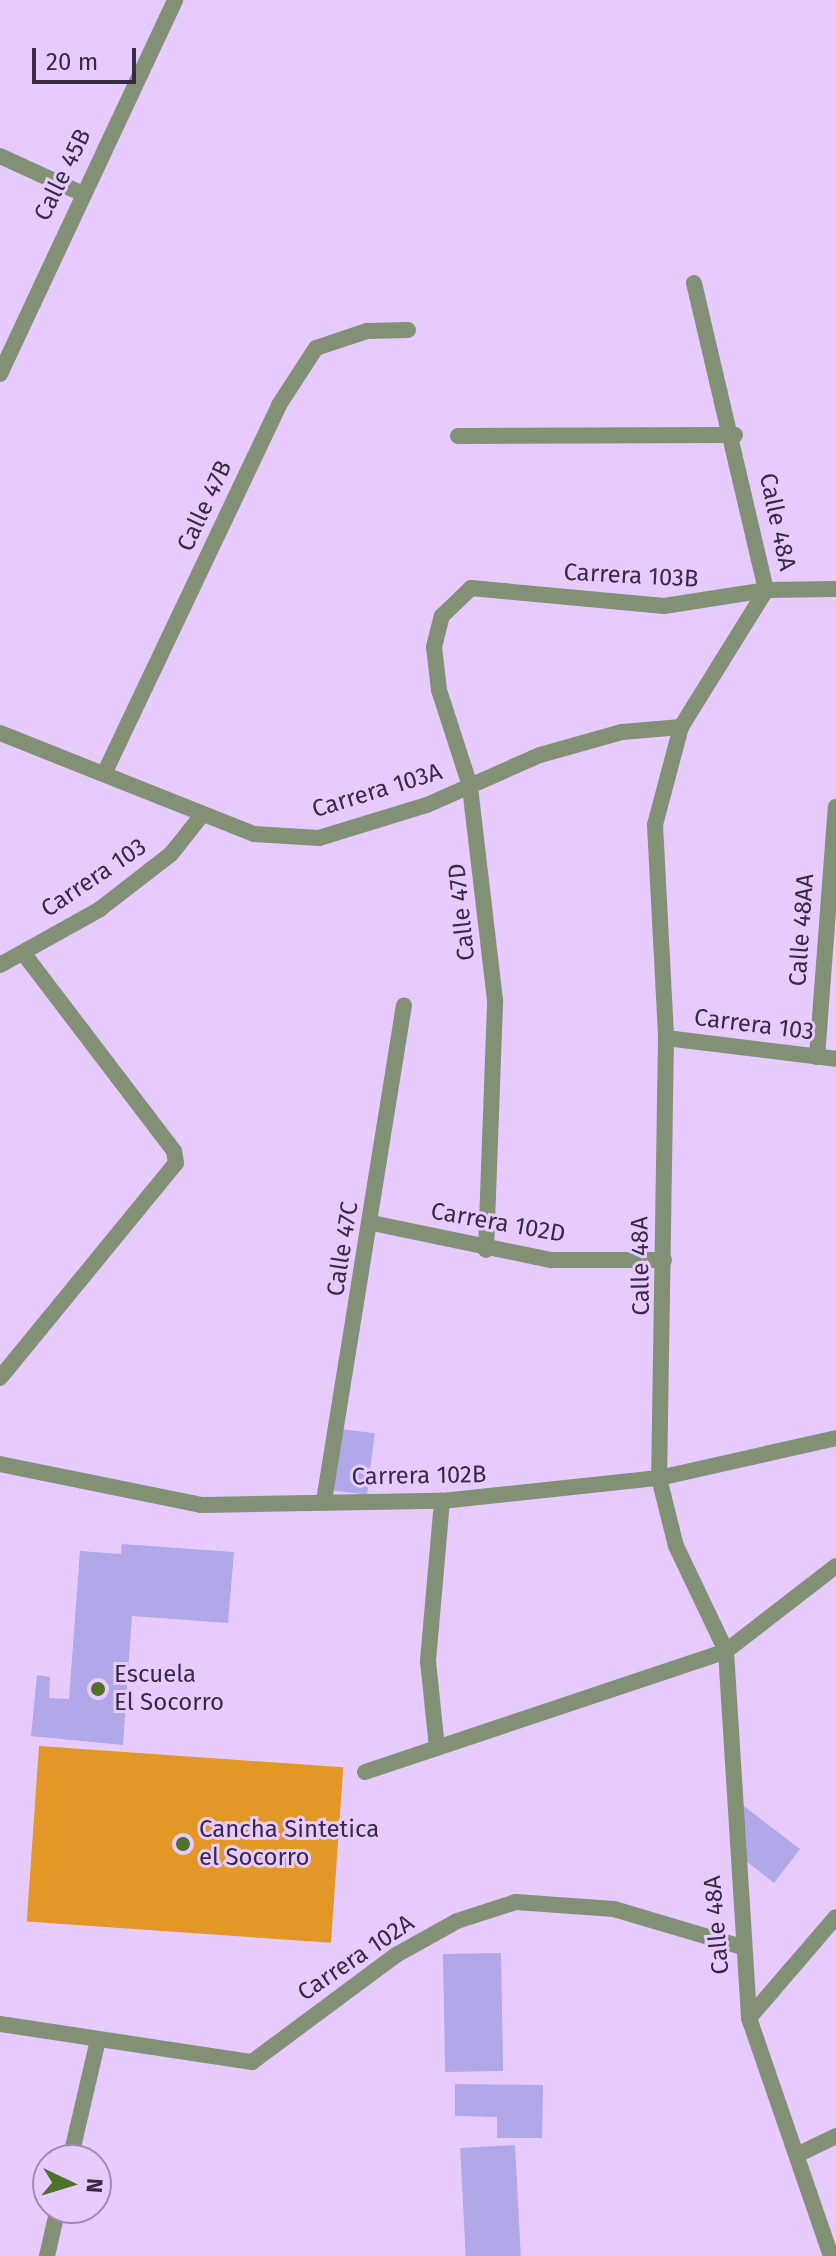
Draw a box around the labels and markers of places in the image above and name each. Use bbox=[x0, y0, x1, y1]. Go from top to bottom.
place label: Escuela El Socorro bbox=[114, 1661, 224, 1717]
marker: Escuela El Socorro bbox=[89, 1680, 107, 1698]
place label: Cancha Sintetica el Socorro bbox=[199, 1816, 379, 1872]
marker: Cancha Sintetica el Socorro bbox=[174, 1835, 192, 1853]

